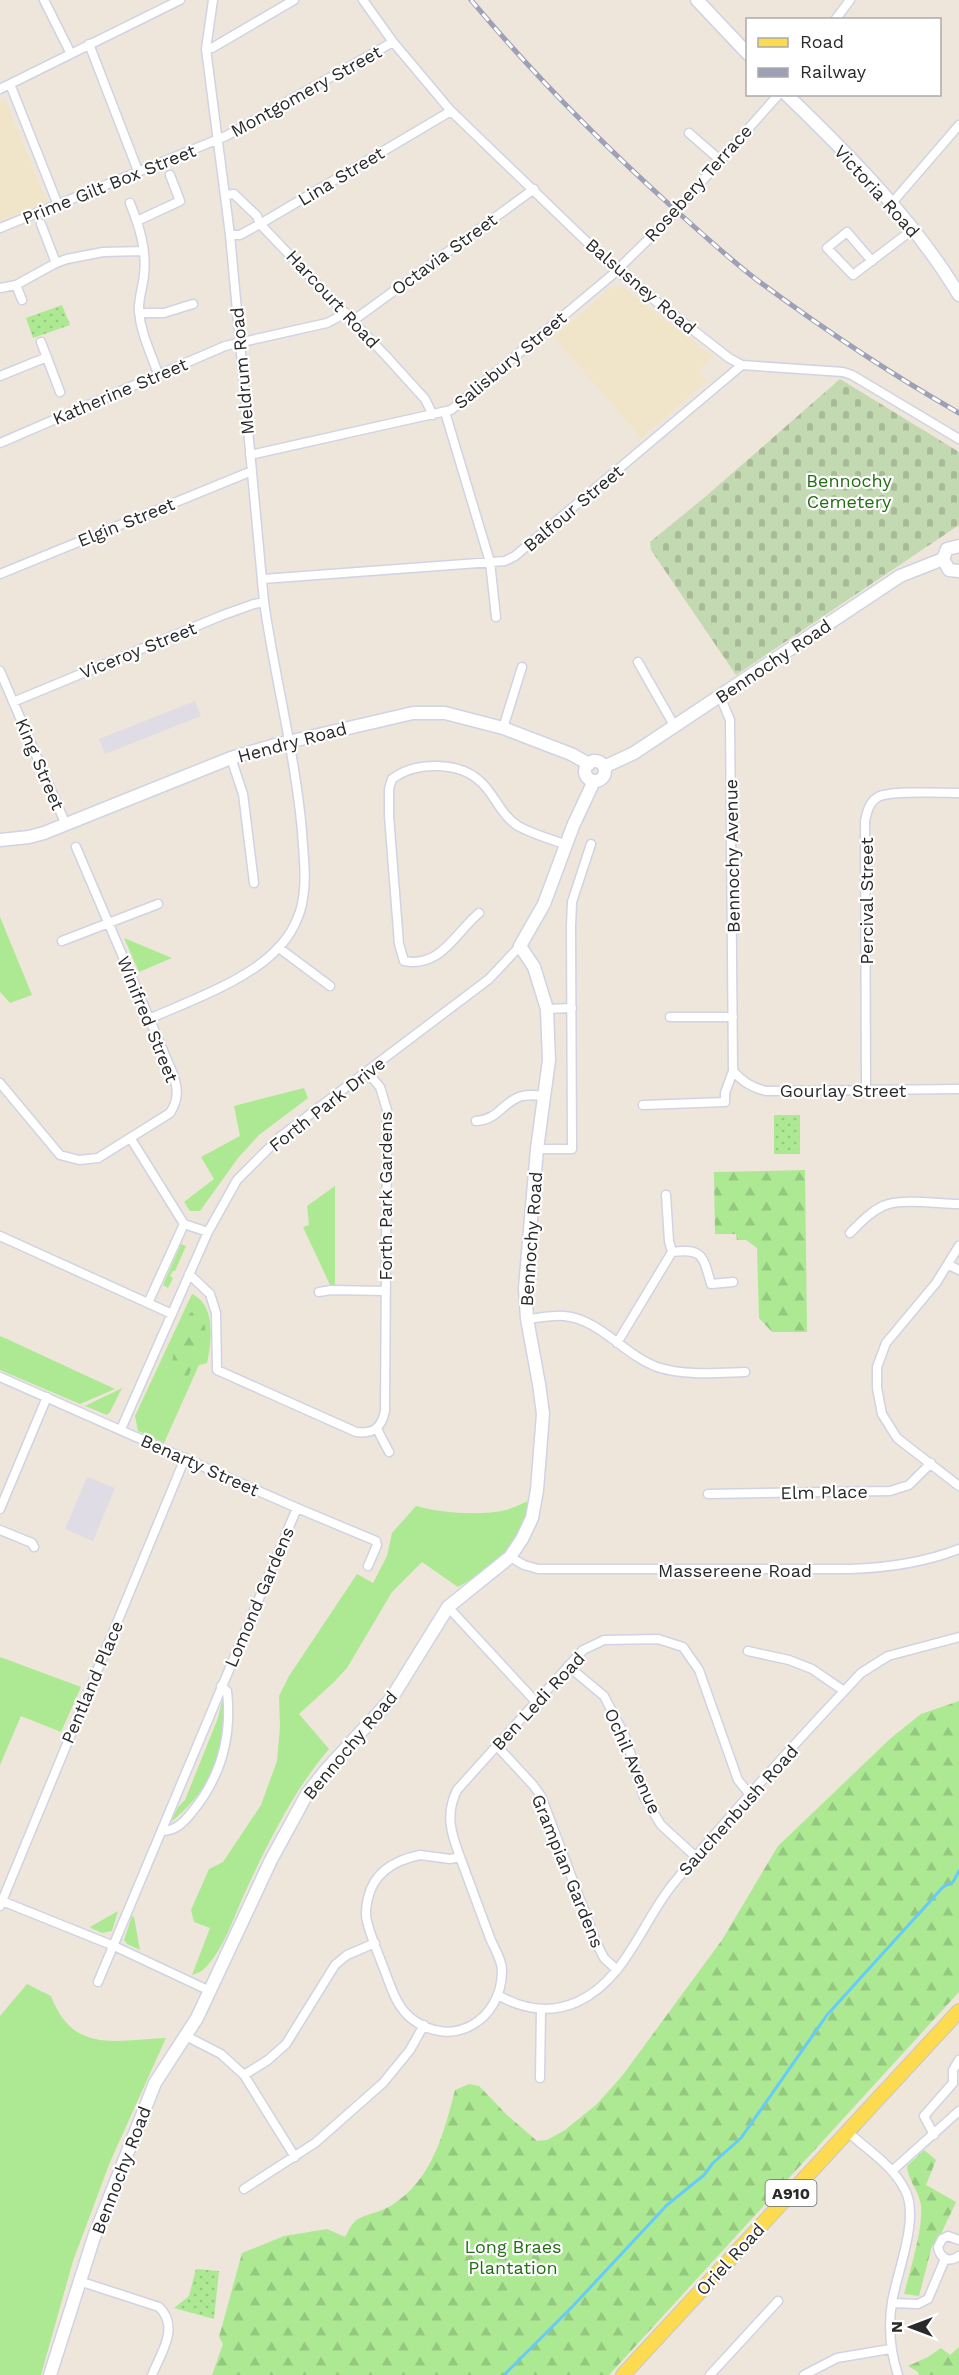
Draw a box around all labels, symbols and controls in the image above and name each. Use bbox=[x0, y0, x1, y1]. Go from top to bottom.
legend bbox=[746, 18, 941, 96]
text: Road bbox=[800, 31, 844, 52]
street label: Montgomery Street bbox=[227, 41, 385, 141]
text: Railway bbox=[800, 61, 867, 82]
street label: Rosebery Terrace bbox=[640, 120, 756, 246]
street label: Prime Gilt Box Street bbox=[19, 139, 199, 228]
street label: Victoria Road bbox=[830, 141, 924, 241]
street label: Lina Street bbox=[294, 142, 388, 210]
street label: Octavia Street bbox=[387, 208, 501, 299]
street label: Balsusney Road bbox=[582, 234, 700, 338]
street label: Harcourt Road bbox=[282, 245, 384, 353]
street label: Meldrum Road bbox=[226, 306, 258, 436]
street label: Salisbury Street bbox=[450, 307, 571, 413]
street label: Katherine Street bbox=[49, 353, 191, 429]
street label: Balfour Street bbox=[519, 460, 627, 556]
park label: Bennochy Cemetery bbox=[806, 470, 892, 512]
street label: Elgin Street bbox=[74, 493, 178, 551]
street label: Bennochy Road bbox=[711, 615, 835, 707]
street label: Viceroy Street bbox=[77, 617, 200, 683]
street label: King Street bbox=[11, 715, 69, 813]
street label: Hendry Road bbox=[235, 717, 349, 767]
street label: Bennochy Avenue bbox=[720, 779, 744, 933]
street label: Percival Street bbox=[856, 837, 877, 965]
street label: Winifred Street bbox=[113, 953, 183, 1086]
street label: Forth Park Drive bbox=[265, 1052, 389, 1156]
street label: Gourlay Street bbox=[780, 1080, 907, 1101]
street label: Forth Park Gardens bbox=[375, 1111, 396, 1281]
street label: Bennochy Road bbox=[516, 1171, 546, 1307]
street label: Benarty Street bbox=[138, 1430, 263, 1501]
street label: Elm Place bbox=[780, 1481, 868, 1503]
street label: Lomond Gardens bbox=[220, 1524, 298, 1670]
street label: Massereene Road bbox=[658, 1560, 812, 1581]
street label: Pentland Place bbox=[57, 1618, 127, 1746]
street label: Ben Ledi Road bbox=[487, 1648, 589, 1754]
street label: Bennochy Road bbox=[299, 1687, 401, 1803]
street label: Ochil Avenue bbox=[600, 1705, 666, 1817]
street label: Sauchenbush Road bbox=[674, 1740, 802, 1880]
street label: Grampian Gardens bbox=[528, 1791, 608, 1951]
street label: Bennochy Road bbox=[87, 2103, 155, 2237]
road number: A910 bbox=[766, 2180, 816, 2206]
street label: Oriel Road bbox=[691, 2219, 769, 2299]
park label: Long Braes Plantation bbox=[464, 2236, 562, 2278]
north arrow bbox=[881, 2297, 941, 2357]
text: N bbox=[887, 2321, 906, 2333]

